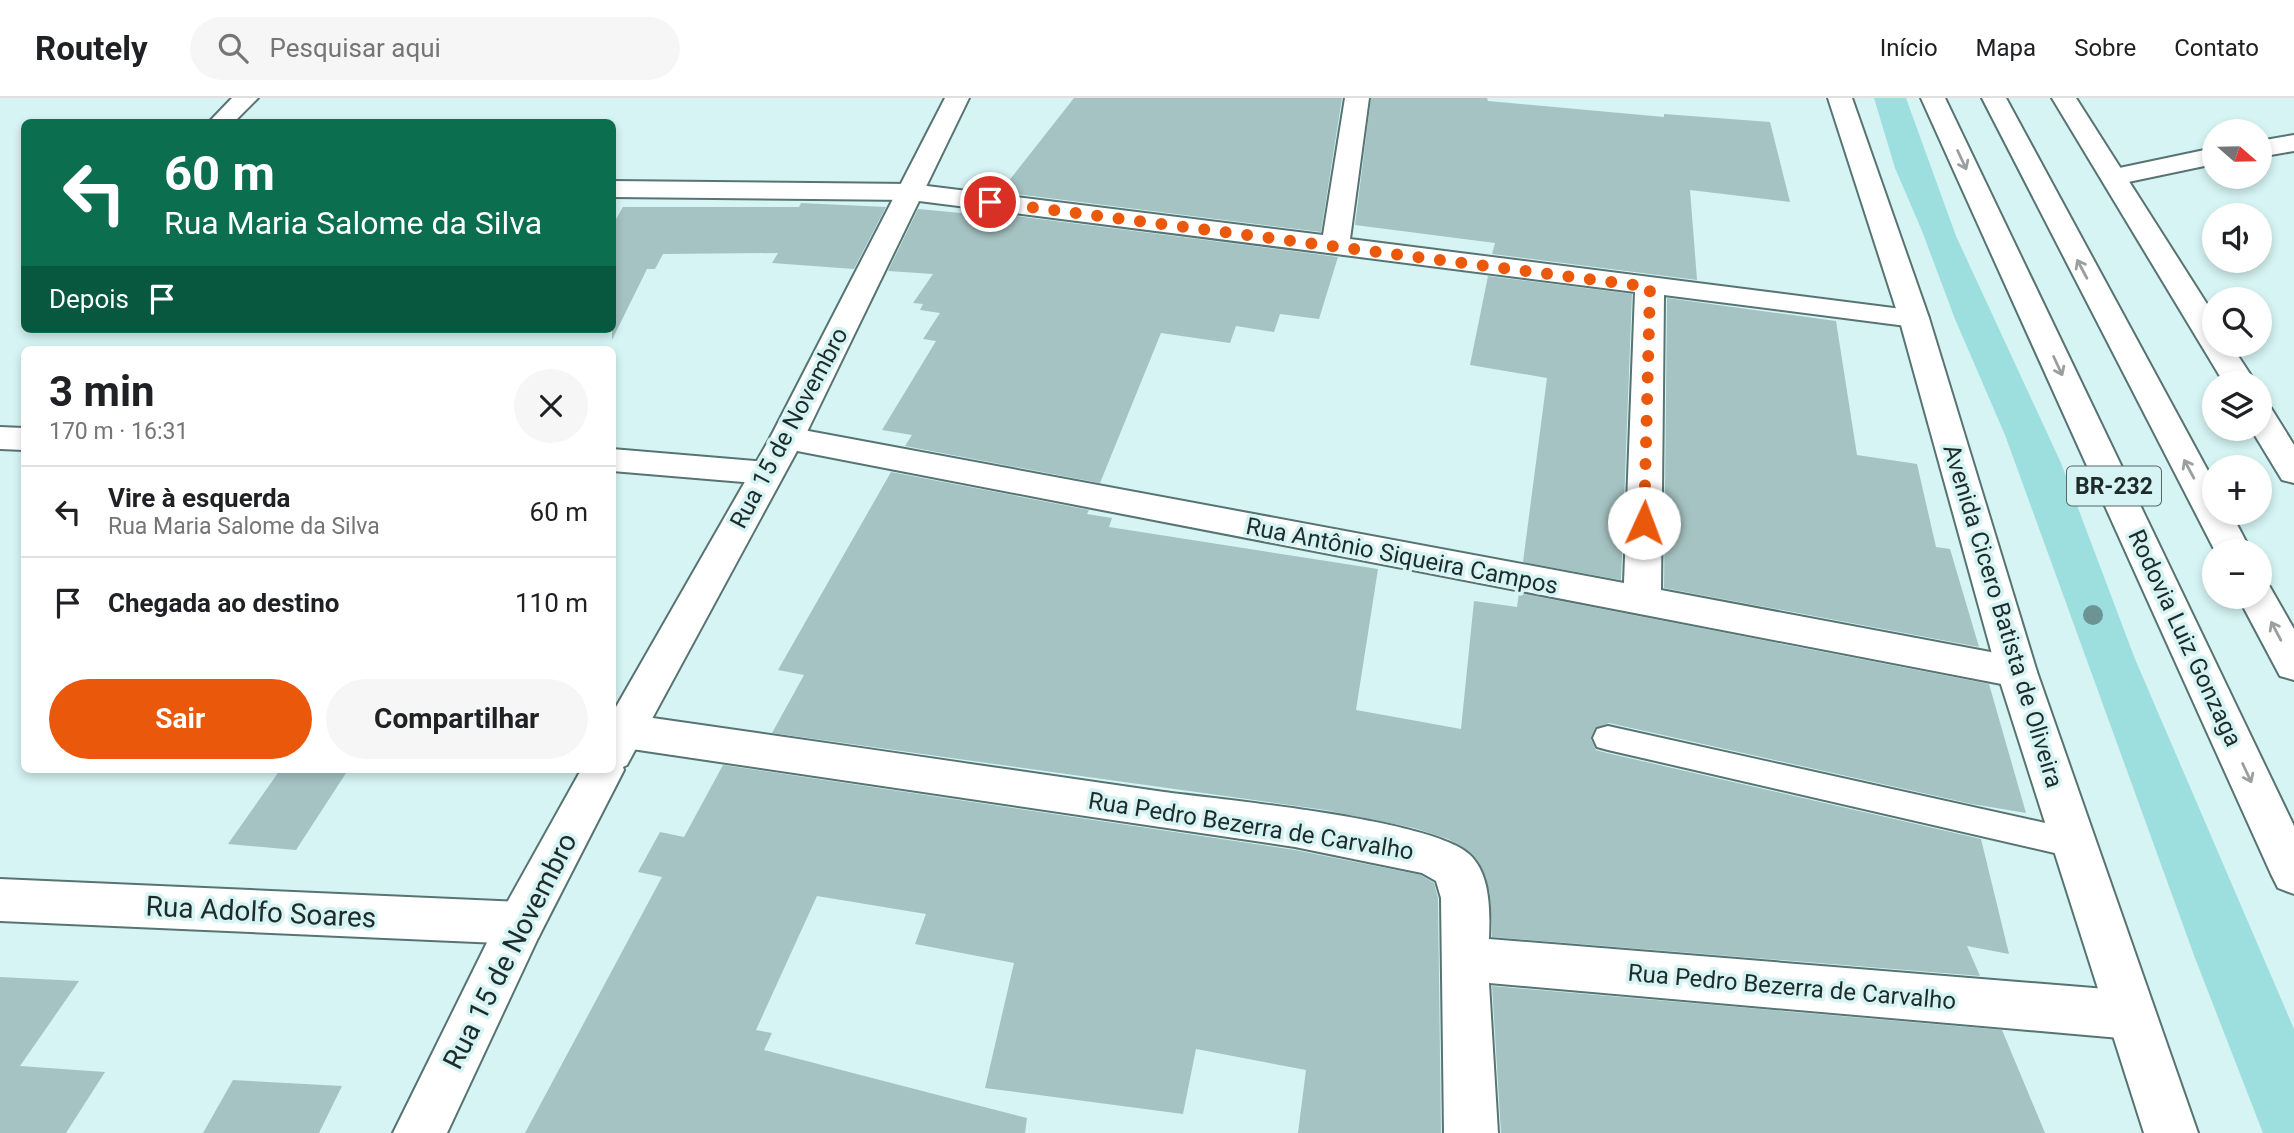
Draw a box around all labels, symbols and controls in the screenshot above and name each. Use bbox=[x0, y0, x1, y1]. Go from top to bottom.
search box bbox=[190, 17, 680, 80]
text: Routely bbox=[35, 29, 148, 68]
icon: search bbox=[214, 29, 252, 67]
text: Pesquisar aqui bbox=[270, 33, 441, 63]
text: Início bbox=[1880, 34, 1938, 62]
text: Mapa bbox=[1976, 34, 2036, 62]
text: Sobre bbox=[2074, 34, 2136, 62]
text: Contato bbox=[2174, 34, 2259, 62]
north arrow bbox=[2202, 119, 2272, 189]
map controls bbox=[2202, 119, 2272, 609]
text: 60 m bbox=[164, 145, 275, 202]
icon: left bbox=[49, 147, 140, 238]
one-way arrow bbox=[1956, 149, 1969, 170]
pin bbox=[960, 172, 1020, 232]
icon: arrive bbox=[971, 183, 1009, 221]
button: sound bbox=[2202, 203, 2272, 273]
text: Rua Maria Salome da Silva bbox=[164, 204, 542, 242]
one-way arrow bbox=[2075, 259, 2089, 279]
icon: arrive bbox=[143, 280, 181, 318]
text: Depois bbox=[49, 284, 129, 314]
button: search bbox=[2202, 287, 2272, 357]
street label: Rua 15 de Novembro bbox=[724, 323, 854, 533]
one-way arrow bbox=[2052, 355, 2065, 376]
text: 3 min bbox=[49, 367, 155, 416]
button: close bbox=[514, 369, 588, 443]
button: layers bbox=[2202, 371, 2272, 441]
text: 170 m · 16:31 bbox=[49, 418, 188, 445]
street label: Avenida Cicero Batista de Oliveira bbox=[1937, 441, 2069, 791]
button: + bbox=[2202, 455, 2272, 525]
one-way arrow bbox=[2182, 460, 2196, 480]
road number: BR-232 bbox=[2067, 466, 2161, 506]
text: Vire à esquerda bbox=[108, 483, 291, 513]
position arrow bbox=[1607, 486, 1681, 560]
icon: left bbox=[49, 493, 87, 531]
text: 60 m bbox=[530, 497, 588, 527]
street label: Rua Antônio Siqueira Campos bbox=[1244, 512, 1560, 600]
text: Rua Maria Salome da Silva bbox=[108, 513, 380, 540]
street label: Rodovia Luiz Gonzaga bbox=[2122, 525, 2248, 751]
button: − bbox=[2202, 539, 2272, 609]
icon: arrive bbox=[49, 584, 87, 622]
text: Chegada ao destino bbox=[108, 588, 339, 618]
text: 110 m bbox=[515, 588, 588, 618]
one-way arrow bbox=[2269, 621, 2283, 641]
button: Sair bbox=[49, 679, 312, 759]
button: Compartilhar bbox=[326, 679, 588, 759]
one-way arrow bbox=[2241, 761, 2254, 783]
street label: Rua Pedro Bezerra de Carvalho bbox=[1086, 786, 1416, 866]
street label: Rua 15 de Novembro bbox=[436, 828, 584, 1074]
street label: Rua Adolfo Soares bbox=[145, 889, 377, 935]
street label: Rua Pedro Bezerra de Carvalho bbox=[1627, 959, 1957, 1015]

